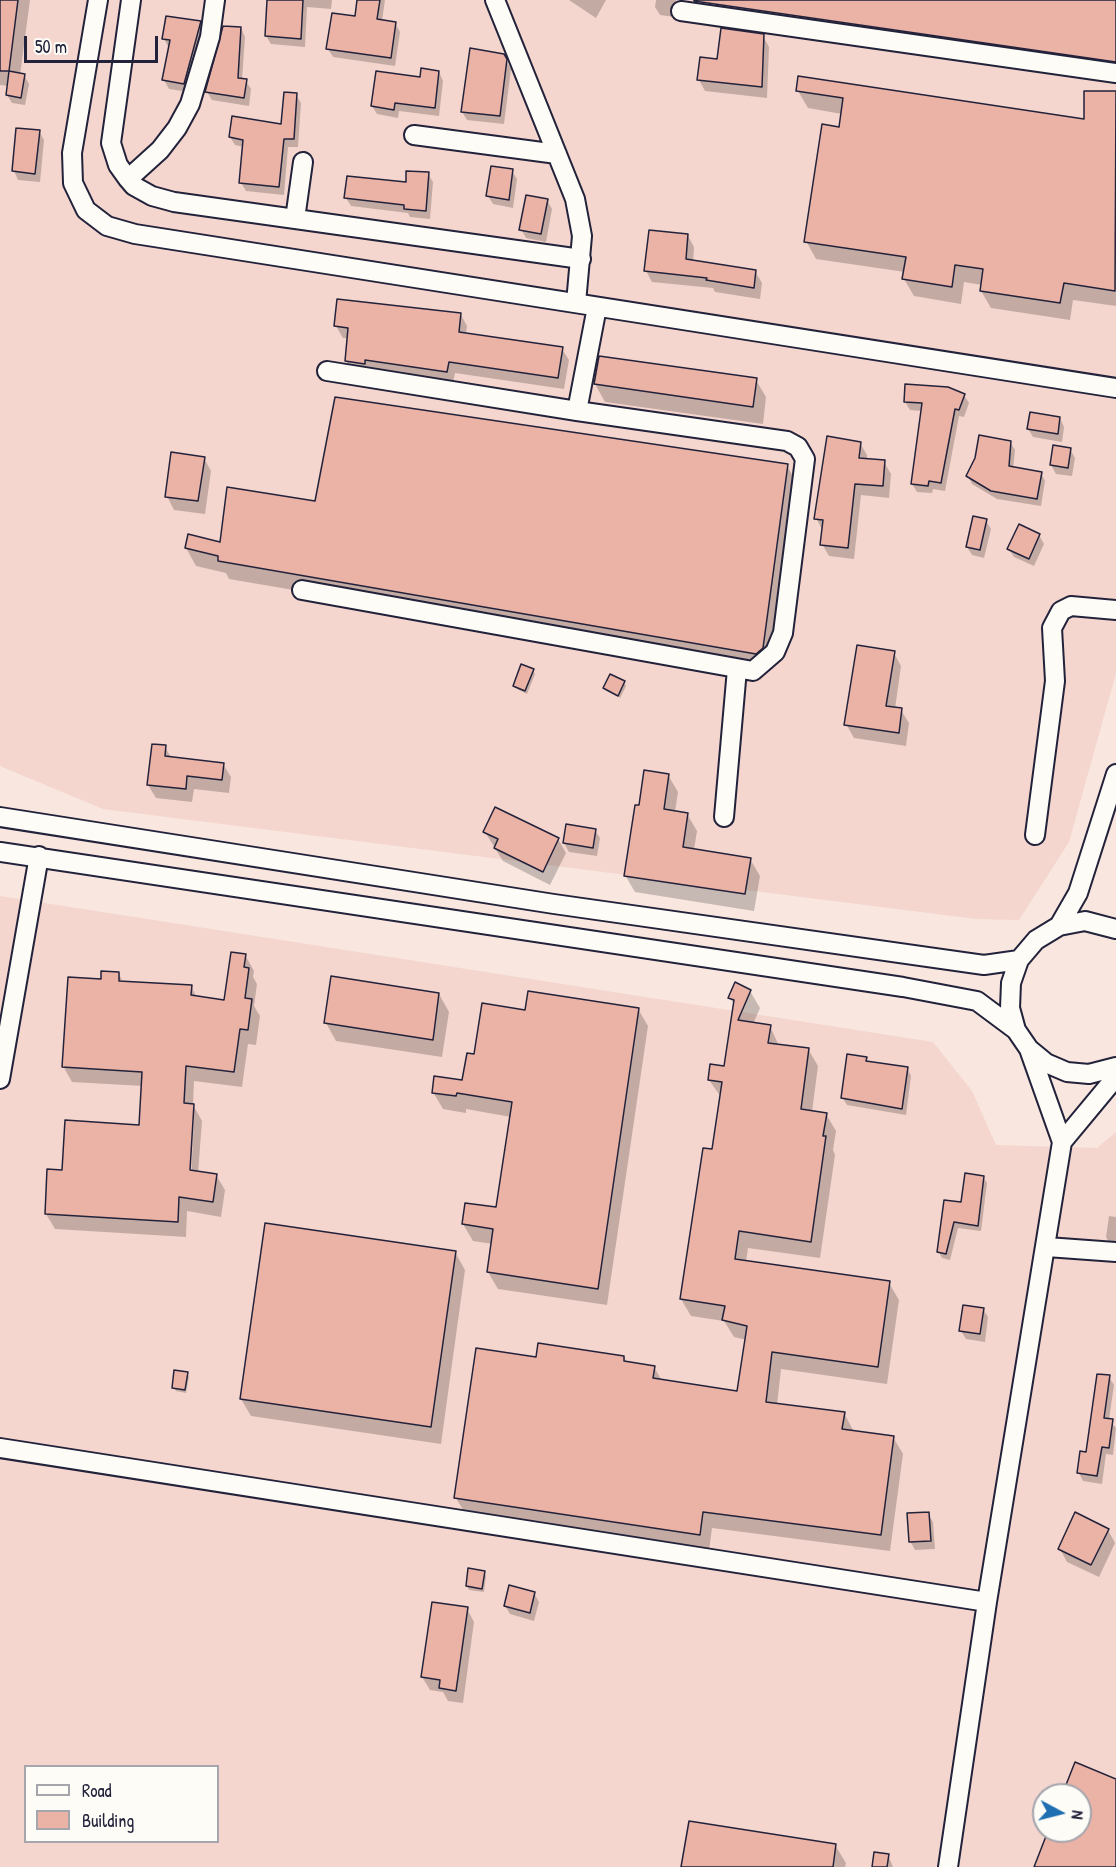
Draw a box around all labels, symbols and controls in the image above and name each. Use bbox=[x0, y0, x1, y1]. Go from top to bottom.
scale bar bbox=[27, 24, 160, 62]
text: 50 m bbox=[35, 34, 67, 59]
legend bbox=[24, 1765, 219, 1843]
text: Road bbox=[82, 1778, 112, 1803]
north arrow bbox=[1032, 1783, 1092, 1843]
text: Building bbox=[82, 1808, 134, 1833]
text: N bbox=[1066, 1809, 1089, 1821]

